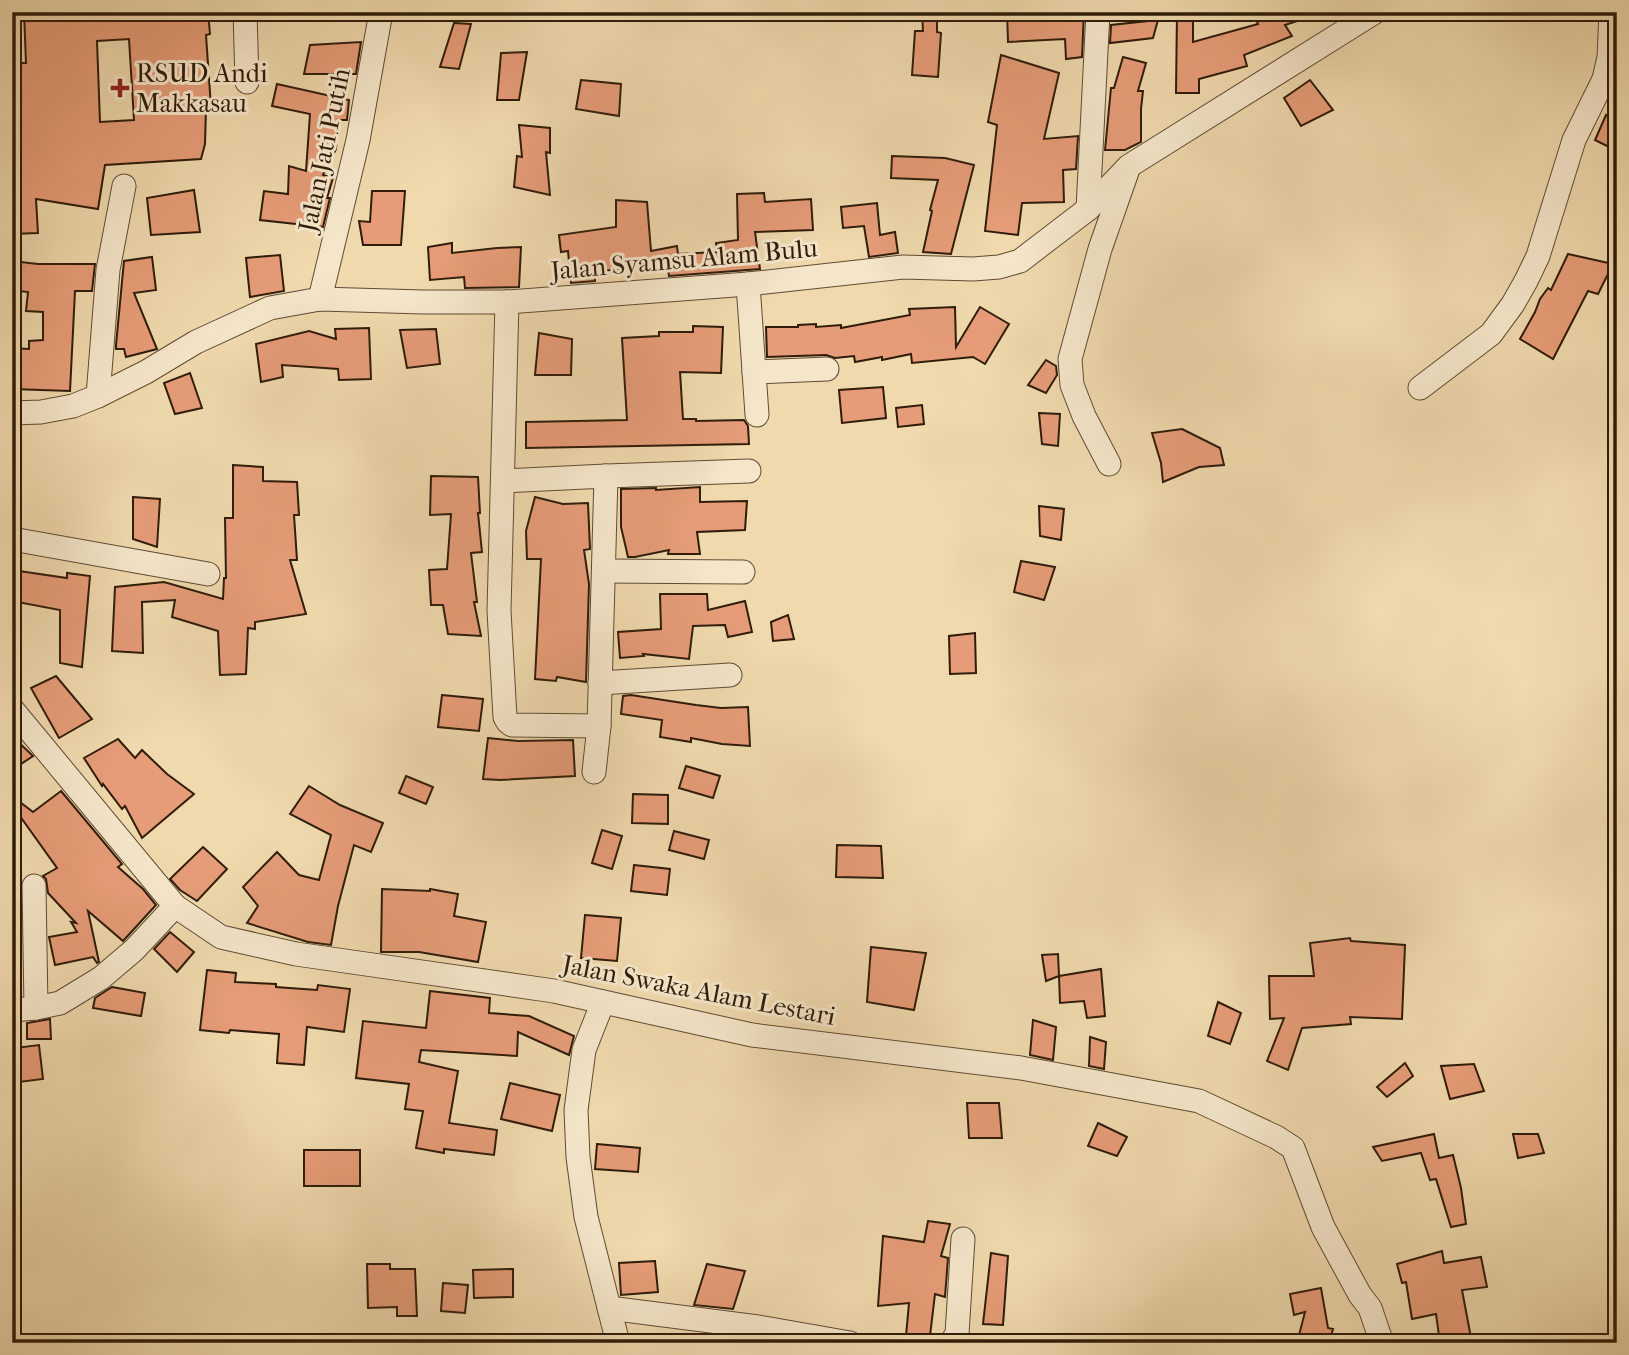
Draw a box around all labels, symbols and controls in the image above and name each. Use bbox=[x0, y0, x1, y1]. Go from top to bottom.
place label: RSUD Andi Makkasau bbox=[136, 58, 268, 119]
street label: Jalan Jati Putih bbox=[292, 65, 357, 237]
marker: RSUD Andi Makkasau bbox=[110, 78, 130, 98]
street label: Jalan Syamsu Alam Bulu bbox=[547, 232, 819, 287]
street label: Jalan Swaka Alam Lestari bbox=[558, 948, 838, 1032]

